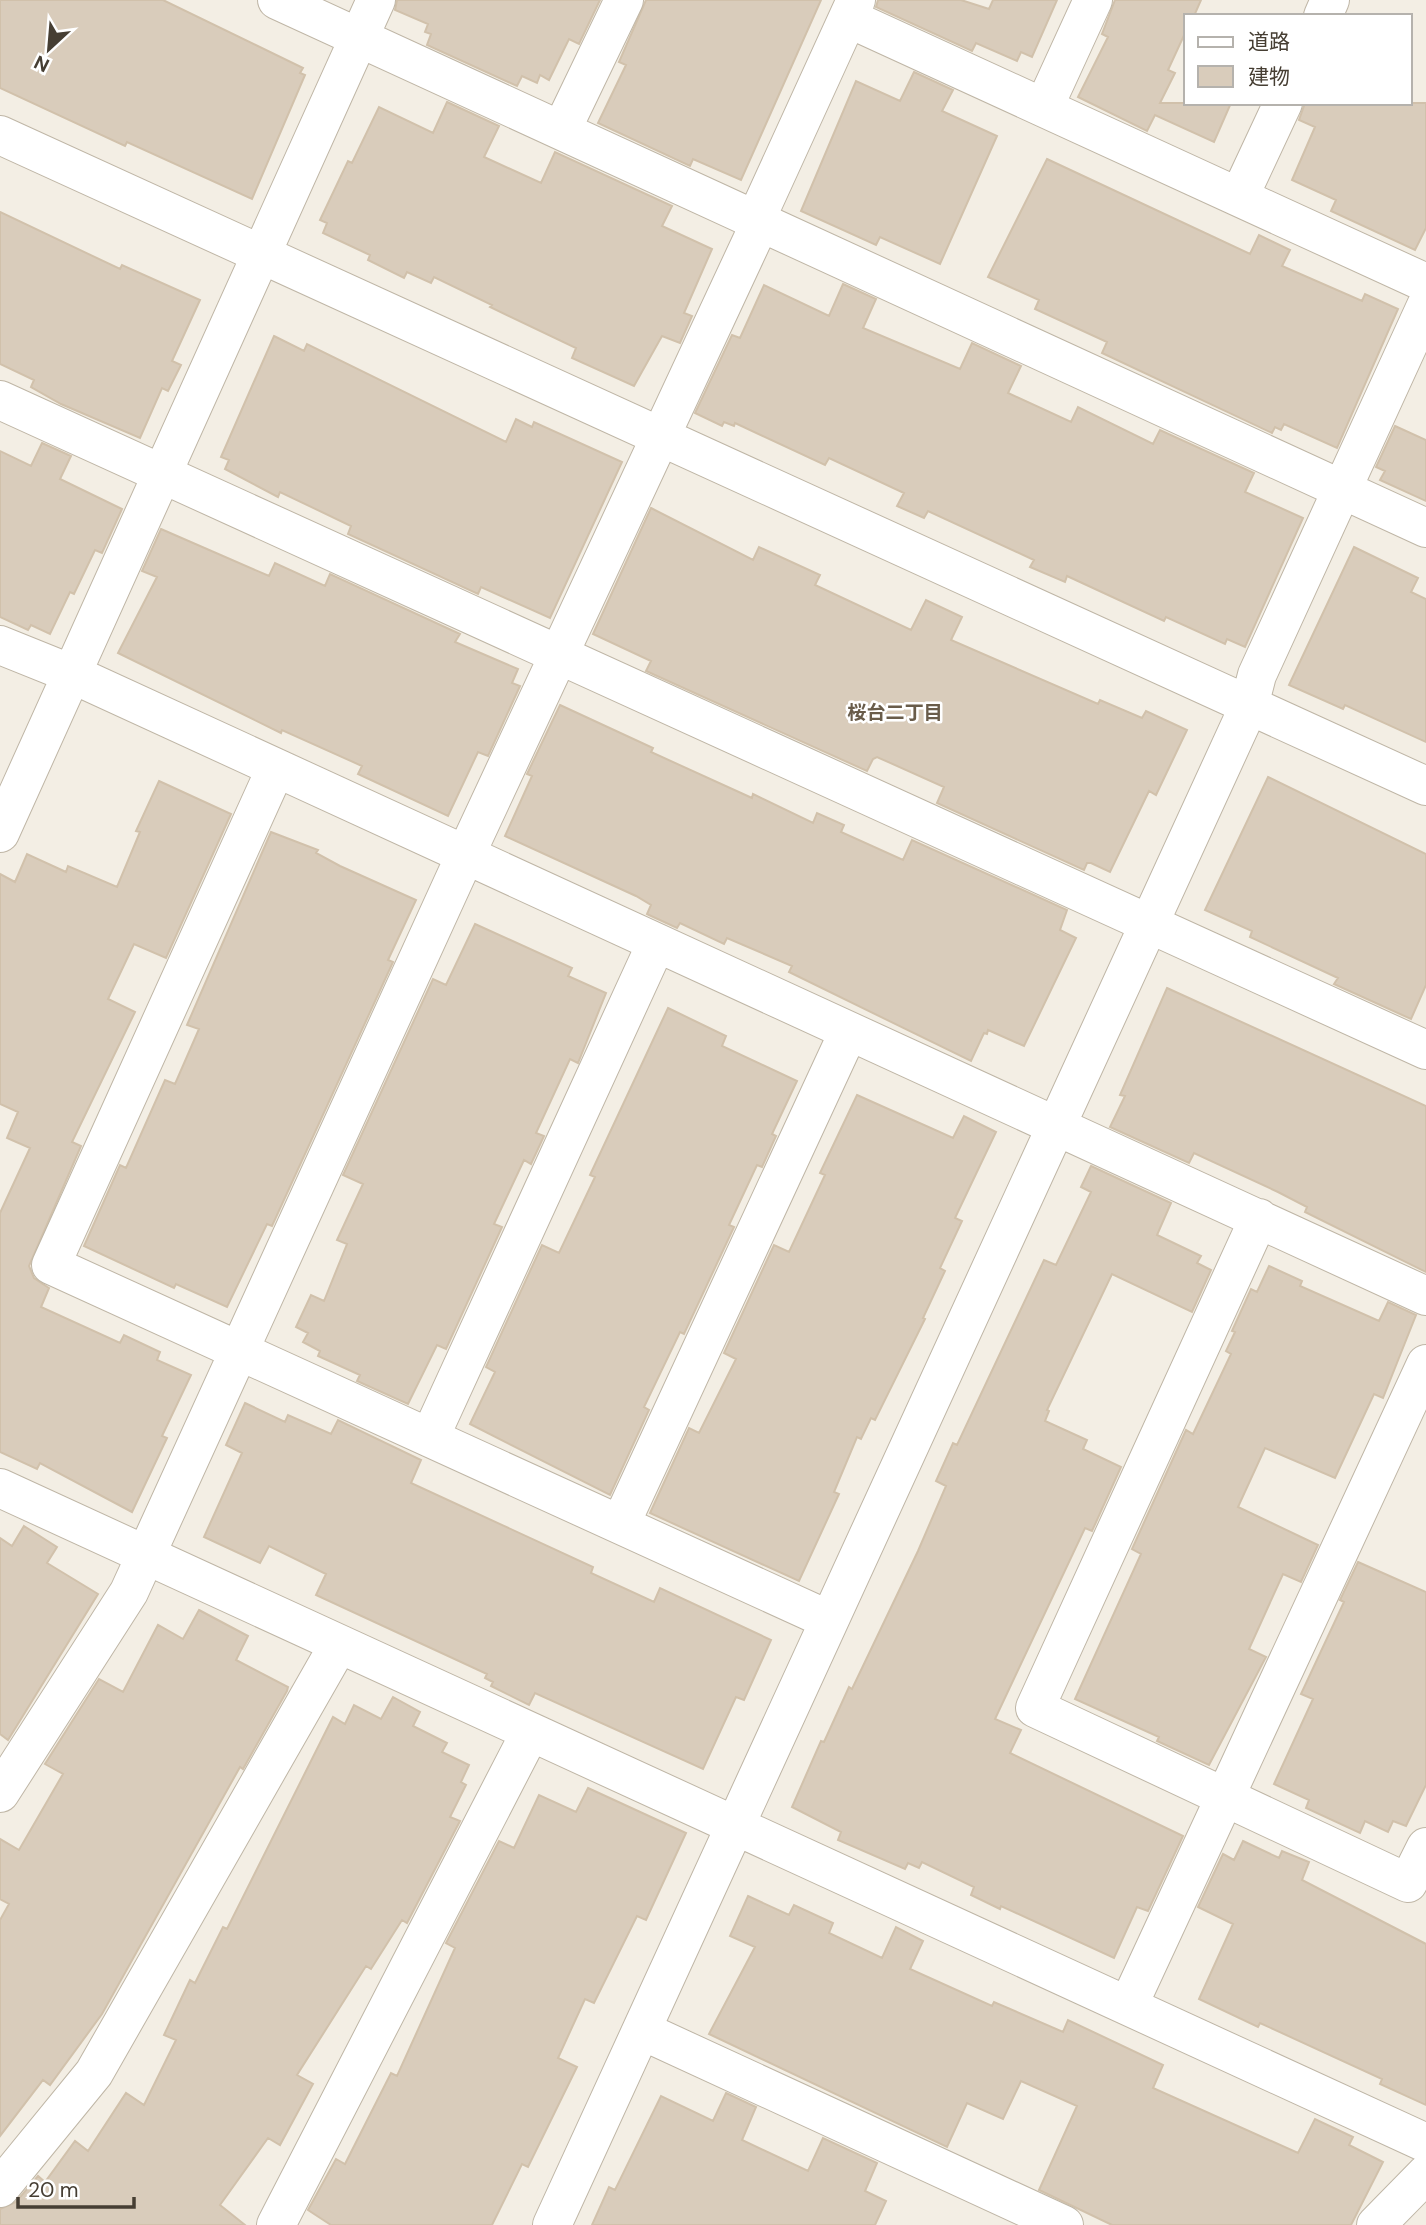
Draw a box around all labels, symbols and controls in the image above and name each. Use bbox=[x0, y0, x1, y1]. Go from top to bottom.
north arrow bbox=[14, 14, 84, 84]
legend bbox=[1184, 14, 1412, 105]
text: 道路 bbox=[1248, 28, 1290, 56]
text: N bbox=[30, 50, 53, 78]
text: 建物 bbox=[1248, 63, 1290, 91]
district label: 桜台二丁目 bbox=[847, 700, 943, 725]
scale bar bbox=[18, 2166, 133, 2210]
text: 20 m bbox=[28, 2176, 79, 2204]

